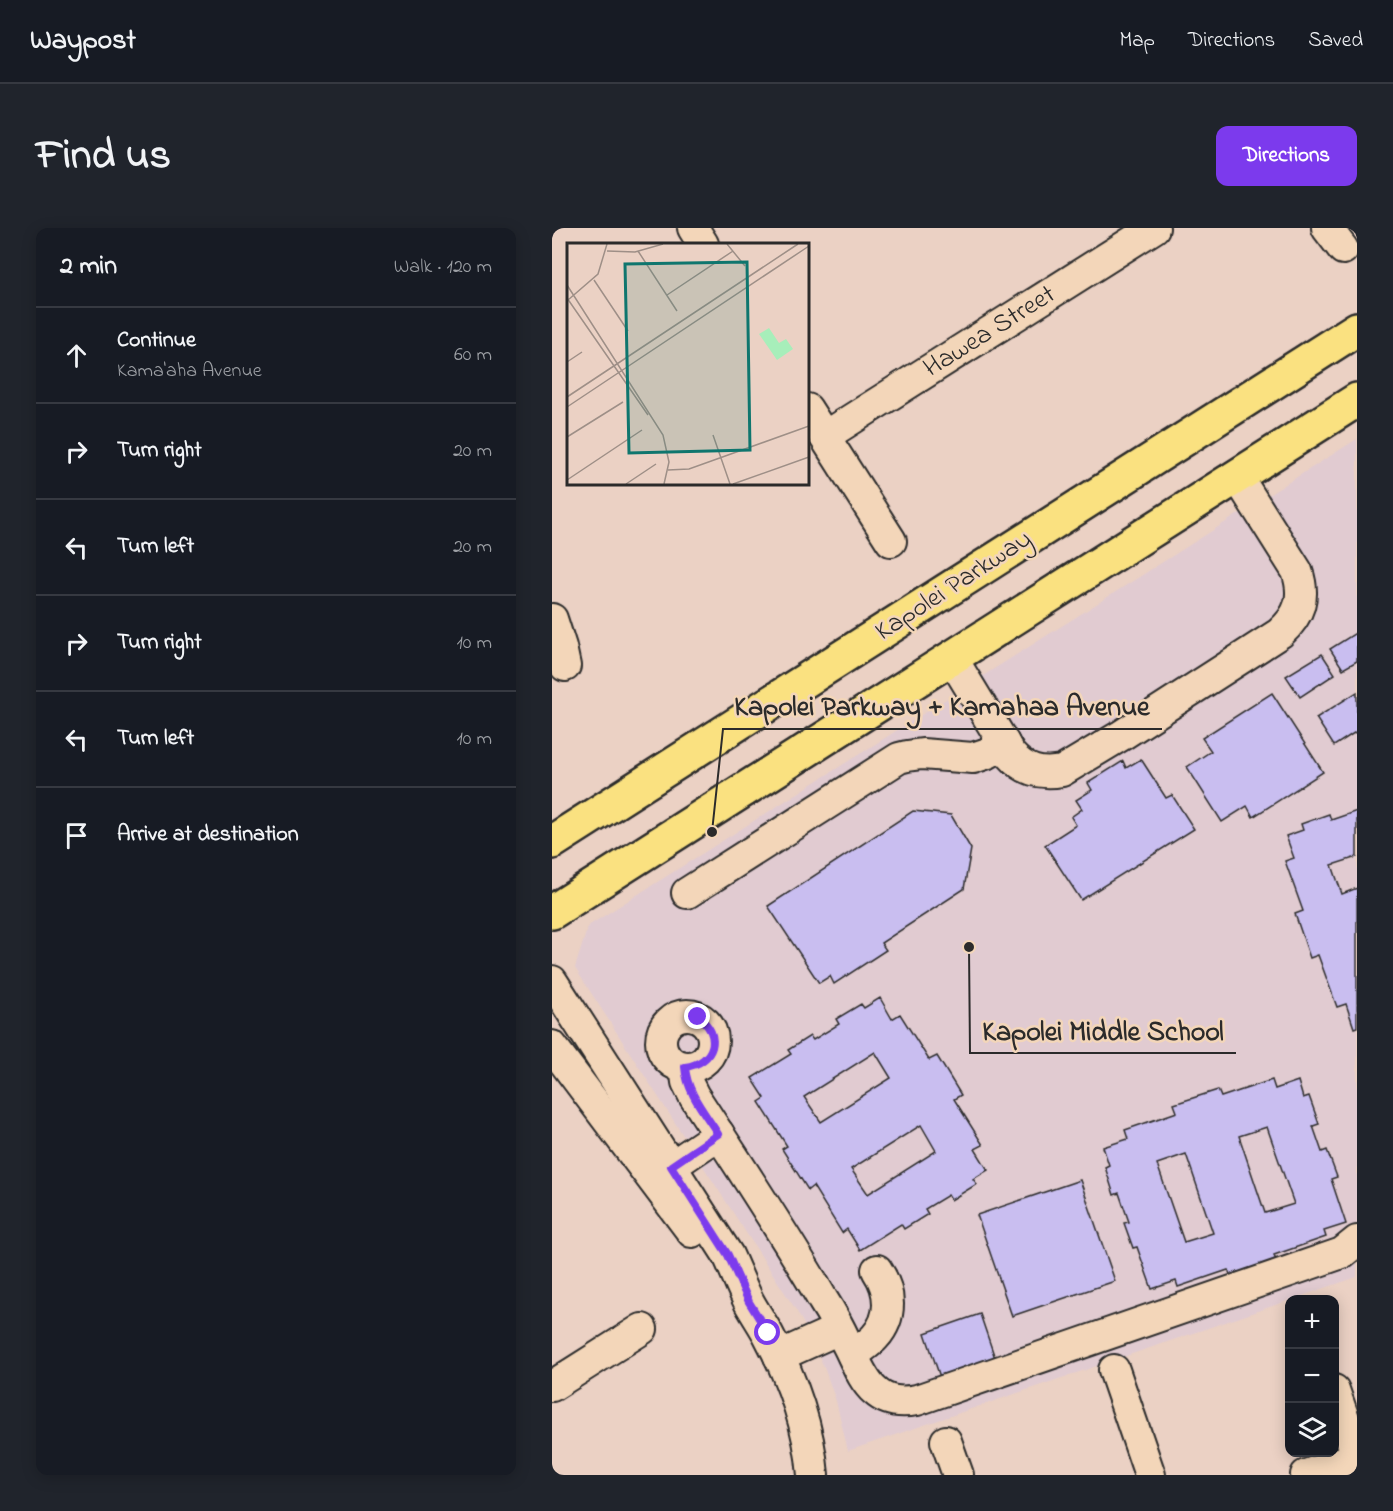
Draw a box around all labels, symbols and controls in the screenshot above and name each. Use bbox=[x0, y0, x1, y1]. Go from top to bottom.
text: Waypost bbox=[30, 21, 136, 62]
text: Map bbox=[1119, 26, 1155, 56]
text: Directions bbox=[1188, 26, 1275, 56]
text: Saved bbox=[1308, 26, 1363, 56]
text: Find us bbox=[36, 126, 171, 187]
button: Directions bbox=[1216, 126, 1357, 186]
inset map bbox=[567, 243, 808, 484]
text: 2 min bbox=[60, 248, 117, 286]
text: Walk · 120 m bbox=[394, 253, 492, 282]
street label: Hawea Street bbox=[916, 276, 1064, 388]
text: Continue bbox=[117, 325, 196, 357]
icon: ahead bbox=[60, 339, 93, 372]
text: 60 m bbox=[454, 341, 492, 370]
text: Kama'aha Avenue bbox=[117, 357, 262, 386]
icon: right bbox=[60, 435, 93, 468]
text: Turn right bbox=[117, 435, 202, 467]
text: 20 m bbox=[453, 437, 492, 466]
street label: Kapolei Parkway bbox=[868, 521, 1040, 651]
icon: left bbox=[60, 531, 93, 564]
text: Turn left bbox=[117, 531, 194, 563]
text: 20 m bbox=[453, 533, 492, 562]
icon: right bbox=[60, 627, 93, 660]
text: Turn right bbox=[117, 627, 202, 659]
text: 10 m bbox=[456, 629, 492, 658]
callout: Kapolei Parkway + Kamahaa Avenue bbox=[723, 683, 1162, 729]
text: Kapolei Parkway + Kamahaa Avenue bbox=[734, 688, 1151, 729]
icon: left bbox=[60, 723, 93, 756]
text: Turn left bbox=[117, 723, 194, 755]
text: 10 m bbox=[456, 725, 492, 754]
icon: arrive bbox=[60, 819, 93, 852]
text: Arrive at destination bbox=[117, 819, 299, 851]
route end bbox=[684, 1003, 710, 1029]
callout: Kapolei Middle School bbox=[970, 1007, 1236, 1053]
text: Kapolei Middle School bbox=[982, 1013, 1224, 1054]
map controls bbox=[1285, 1295, 1339, 1457]
button: + bbox=[1285, 1295, 1339, 1349]
route start bbox=[754, 1319, 780, 1345]
button: − bbox=[1285, 1349, 1339, 1403]
button: layers bbox=[1285, 1403, 1339, 1457]

